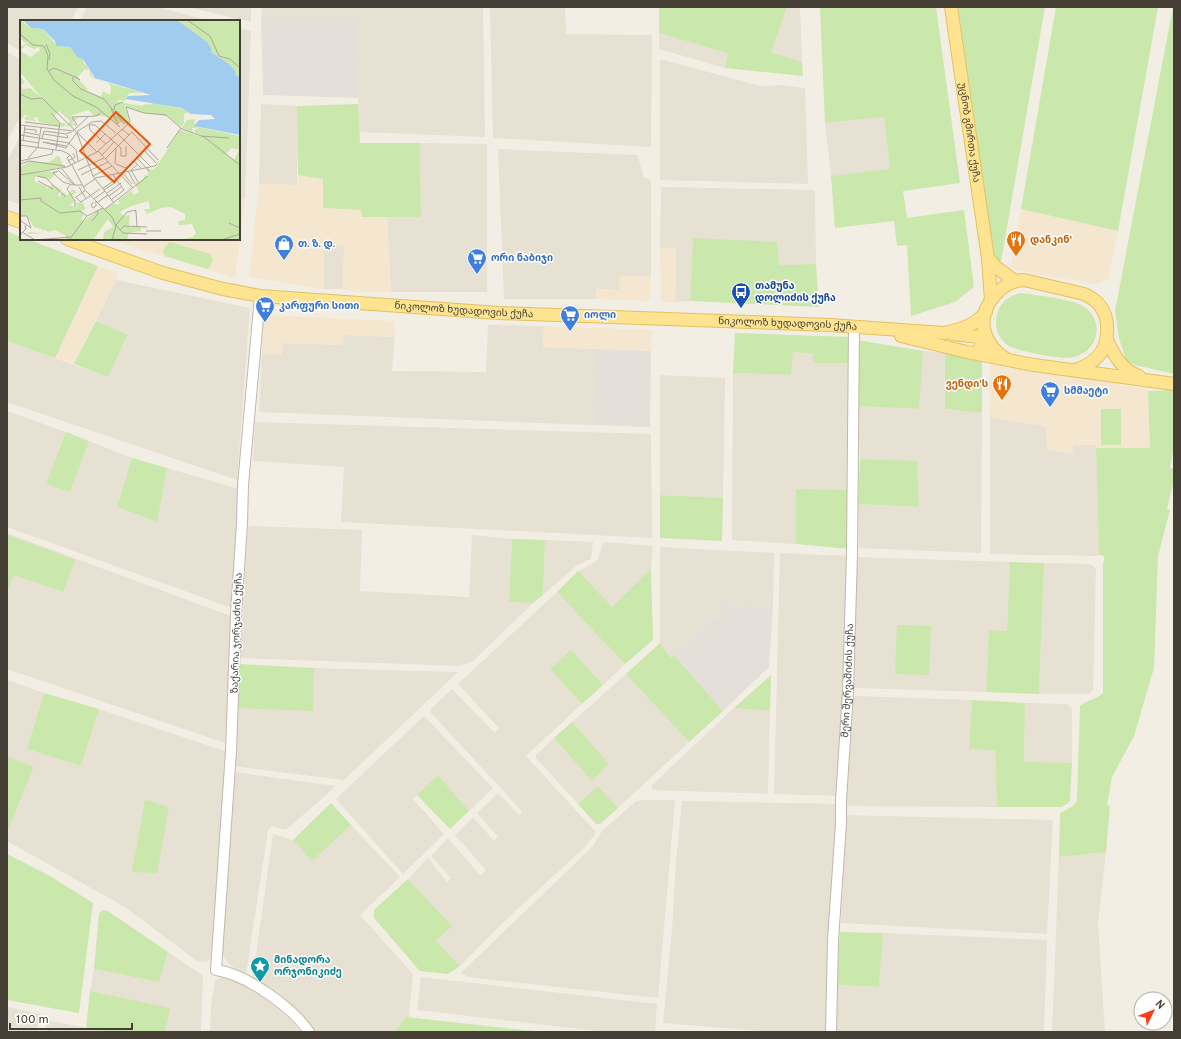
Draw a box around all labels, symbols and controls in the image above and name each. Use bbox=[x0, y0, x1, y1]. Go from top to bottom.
inset map bbox=[20, 20, 240, 240]
street label: უცნობ გმირთა ქუჩა bbox=[956, 82, 983, 183]
restaurant icon: დანკინ' bbox=[1005, 229, 1027, 257]
shop icon: თ. ზ. დ. bbox=[273, 233, 295, 261]
place label: დანკინ' bbox=[1030, 234, 1072, 247]
place label: თ. ზ. დ. bbox=[298, 238, 336, 251]
supermarket icon: ორი ნაბიჯი bbox=[466, 247, 488, 275]
place label: ორი ნაბიჯი bbox=[491, 252, 553, 265]
place label: თამუნა დოლიძის ქუჩა bbox=[755, 280, 836, 305]
bus stop icon: თამუნა დოლიძის ქუჩა bbox=[730, 281, 752, 309]
supermarket icon: კარფური სითი bbox=[254, 295, 276, 323]
street label: ნიკოლოზ ხუდადოვის ქუჩა bbox=[394, 299, 534, 321]
place label: კარფური სითი bbox=[279, 300, 359, 313]
supermarket icon: იოლი bbox=[559, 304, 581, 332]
place label: იოლი bbox=[584, 309, 616, 322]
street label: ნიკოლოზ ხუდადოვის ქუჩა bbox=[718, 314, 858, 333]
restaurant icon: ვენდი'ს bbox=[991, 373, 1013, 401]
place label: ვენდი'ს bbox=[946, 378, 988, 391]
supermarket icon: სმმაეტი bbox=[1039, 380, 1061, 408]
place label: სმმაეტი bbox=[1064, 385, 1108, 398]
street label: ზაქარია ჯორჯაძის ქუჩა bbox=[228, 572, 246, 694]
street label: მერი შერვაშიძის ქუჩა bbox=[839, 623, 856, 738]
place label: მინადორა ორჯონიკიძე bbox=[274, 954, 342, 979]
place icon: მინადორა ორჯონიკიძე bbox=[249, 955, 271, 983]
north arrow bbox=[1133, 991, 1173, 1031]
text: N bbox=[1152, 997, 1167, 1013]
scale bar bbox=[10, 1005, 132, 1031]
text: 100 m bbox=[16, 1012, 49, 1028]

